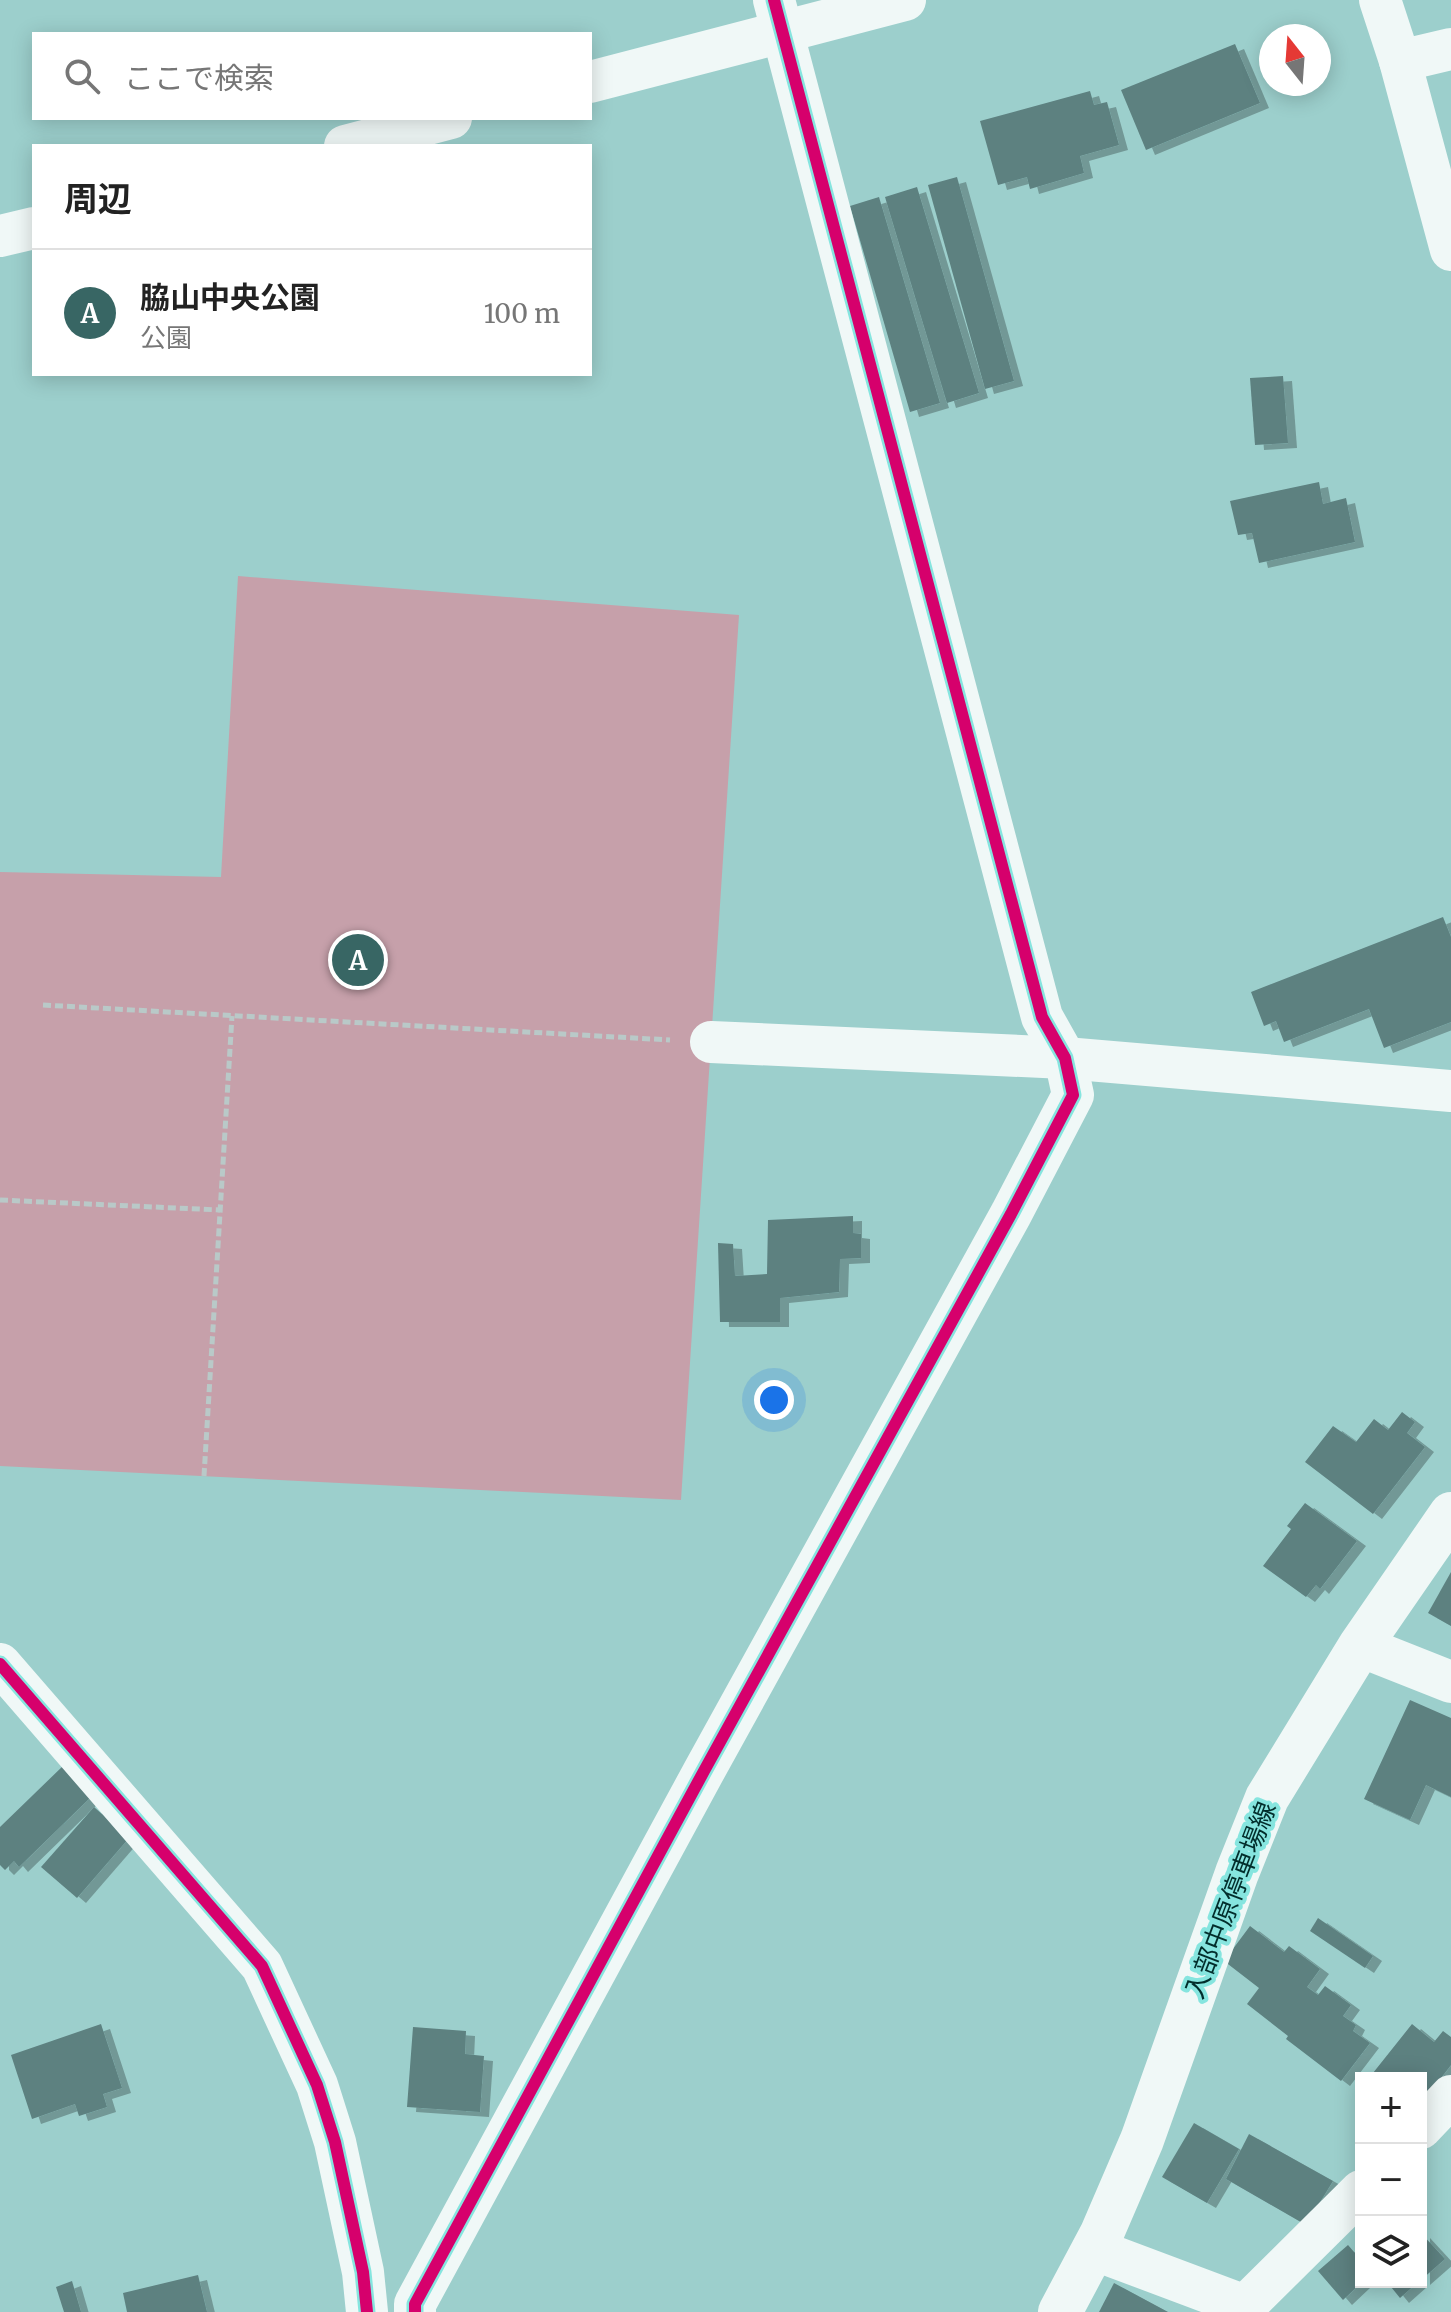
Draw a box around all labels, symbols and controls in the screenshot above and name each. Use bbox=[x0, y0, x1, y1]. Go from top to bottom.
north arrow bbox=[1259, 24, 1331, 96]
search box bbox=[32, 32, 592, 120]
icon: search bbox=[60, 54, 104, 98]
text: ここで検索 bbox=[124, 59, 274, 97]
text: 周辺 bbox=[64, 178, 132, 220]
text: 脇山中央公園 bbox=[140, 278, 320, 316]
text: A bbox=[81, 297, 99, 330]
text: 100 m bbox=[484, 297, 560, 330]
text: 公園 bbox=[140, 321, 192, 354]
pin: A bbox=[332, 930, 384, 990]
your location bbox=[754, 1380, 794, 1420]
street label: 入部中原停車場線 bbox=[1177, 1797, 1283, 2003]
map controls bbox=[1355, 2072, 1427, 2288]
button: + bbox=[1355, 2072, 1427, 2144]
button: − bbox=[1355, 2144, 1427, 2216]
button: layers bbox=[1355, 2216, 1427, 2288]

